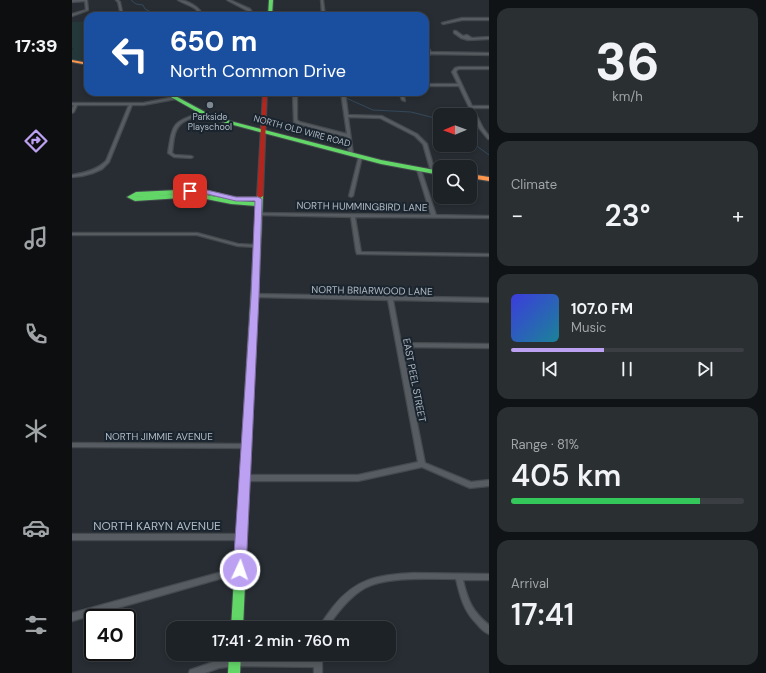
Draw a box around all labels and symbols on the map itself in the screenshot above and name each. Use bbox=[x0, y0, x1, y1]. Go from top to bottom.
marker: Parkside Playschool bbox=[205, 100, 215, 110]
north arrow bbox=[433, 108, 477, 152]
place label: Parkside Playschool bbox=[188, 111, 232, 133]
street label: NORTH OLD WIRE ROAD bbox=[252, 112, 352, 150]
pin bbox=[173, 174, 207, 208]
street label: NORTH HUMMINGBIRD LANE bbox=[296, 199, 428, 214]
street label: NORTH BRIARWOOD LANE bbox=[311, 283, 433, 298]
street label: EAST PEEL STREET bbox=[400, 337, 429, 424]
street label: NORTH JIMMIE AVENUE bbox=[105, 430, 213, 443]
street label: NORTH KARYN AVENUE bbox=[93, 518, 221, 534]
position arrow bbox=[219, 549, 261, 591]
speed limit sign: 40 bbox=[84, 609, 136, 661]

